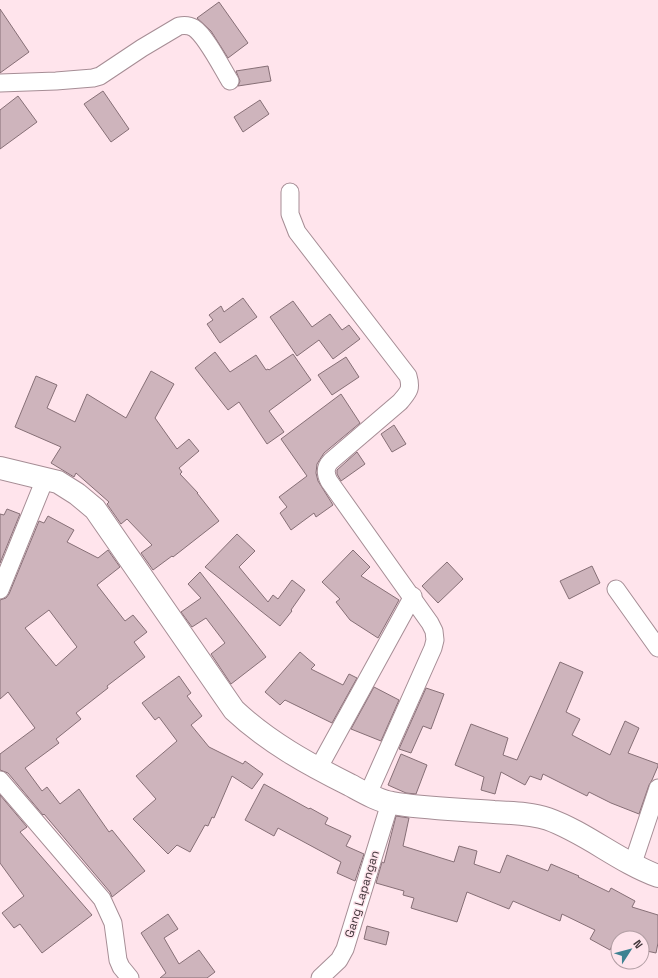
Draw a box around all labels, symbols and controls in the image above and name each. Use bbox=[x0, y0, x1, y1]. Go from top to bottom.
street label: Gang Lapangan bbox=[341, 848, 383, 940]
north arrow bbox=[610, 930, 650, 970]
text: N bbox=[630, 937, 646, 951]

